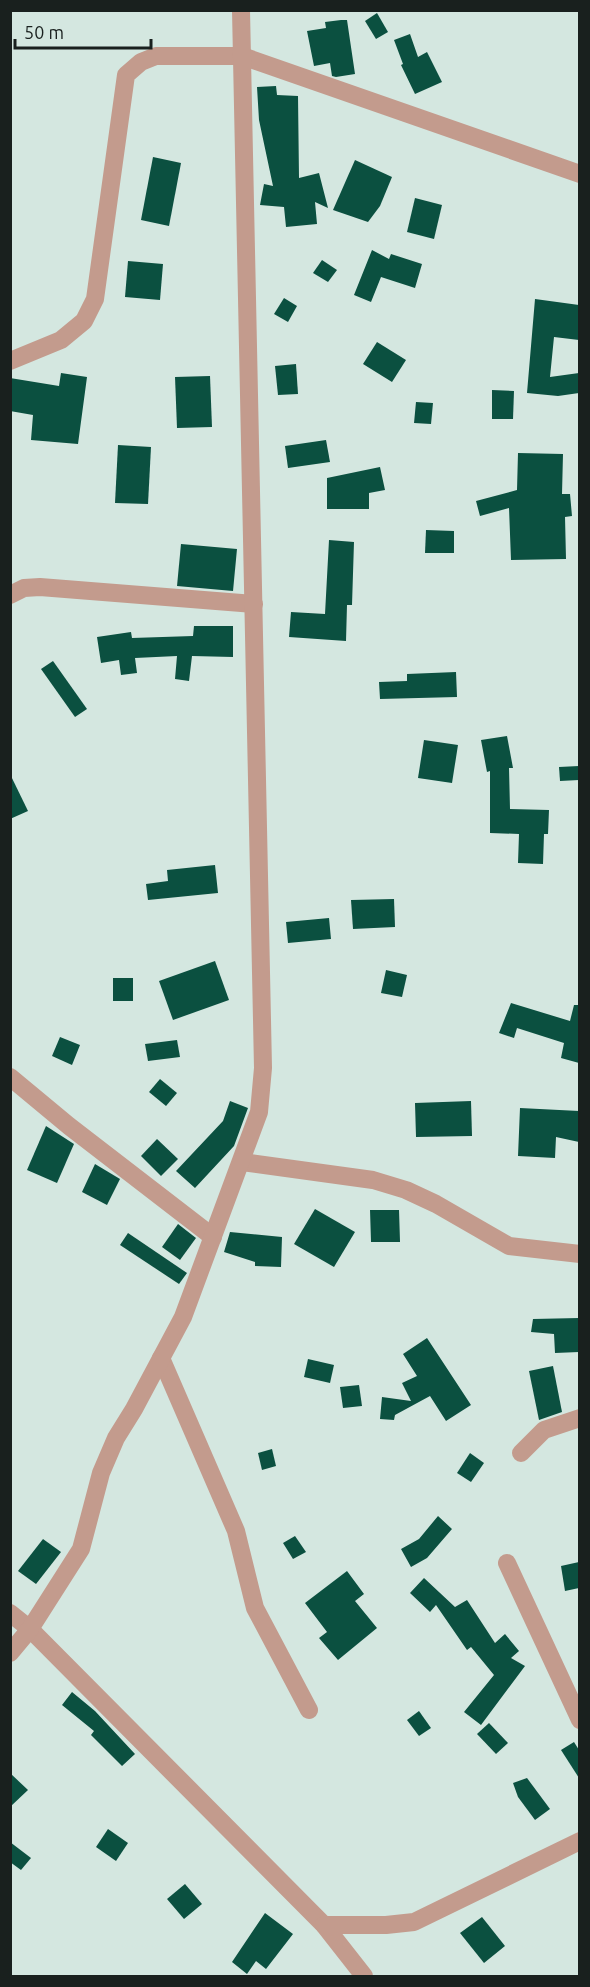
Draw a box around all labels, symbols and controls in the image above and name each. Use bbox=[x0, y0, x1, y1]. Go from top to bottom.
scale bar bbox=[15, 12, 152, 50]
text: 50 m bbox=[24, 22, 64, 42]

